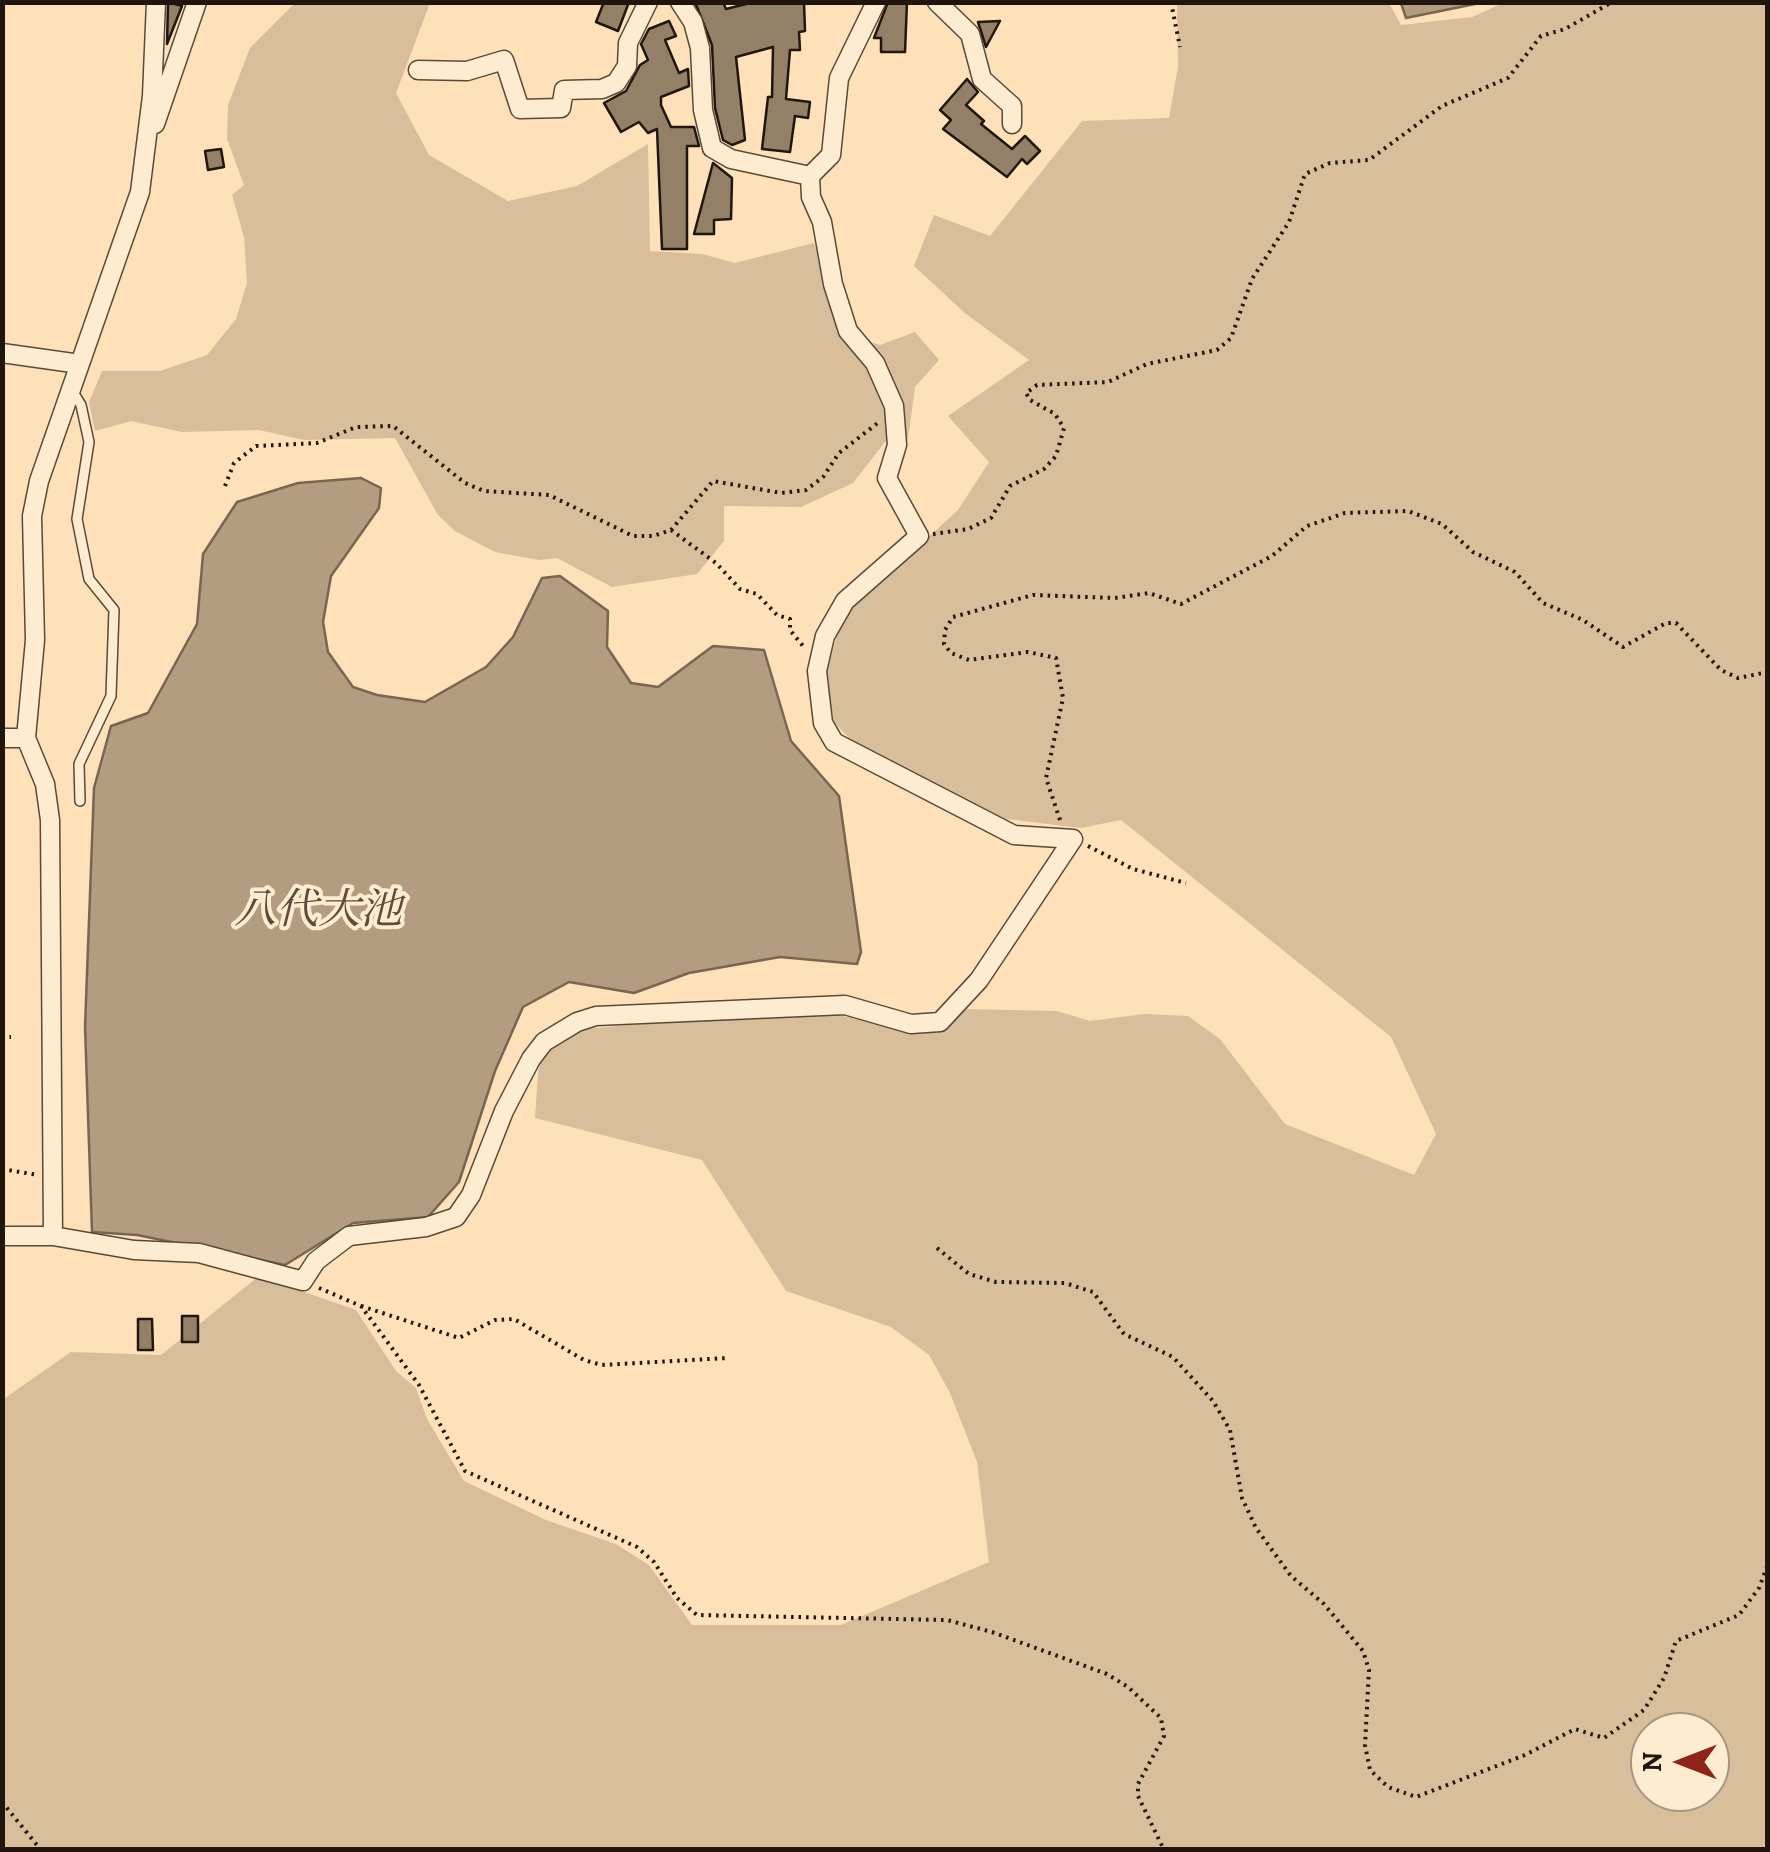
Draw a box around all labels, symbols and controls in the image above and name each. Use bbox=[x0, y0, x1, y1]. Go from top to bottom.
water label: 八代大池 bbox=[234, 888, 402, 938]
north arrow bbox=[1630, 1712, 1730, 1812]
text: N bbox=[1633, 1752, 1671, 1772]

